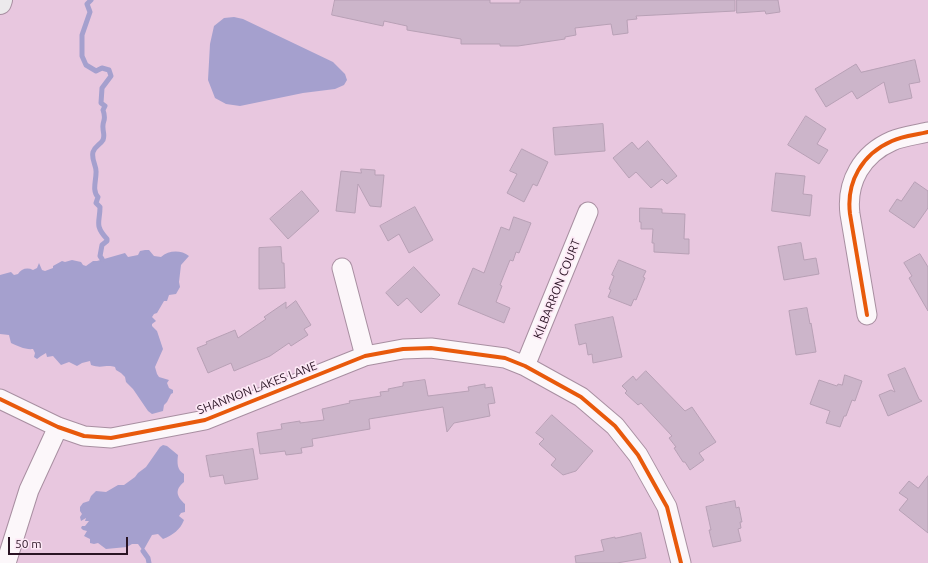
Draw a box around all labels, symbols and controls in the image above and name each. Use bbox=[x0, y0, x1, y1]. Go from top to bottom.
street label: KILBARRON COURT bbox=[530, 237, 584, 341]
street label: SHANNON LAKES LANE bbox=[195, 359, 319, 417]
scale bar bbox=[10, 529, 130, 555]
text: 50 m bbox=[15, 537, 42, 550]

